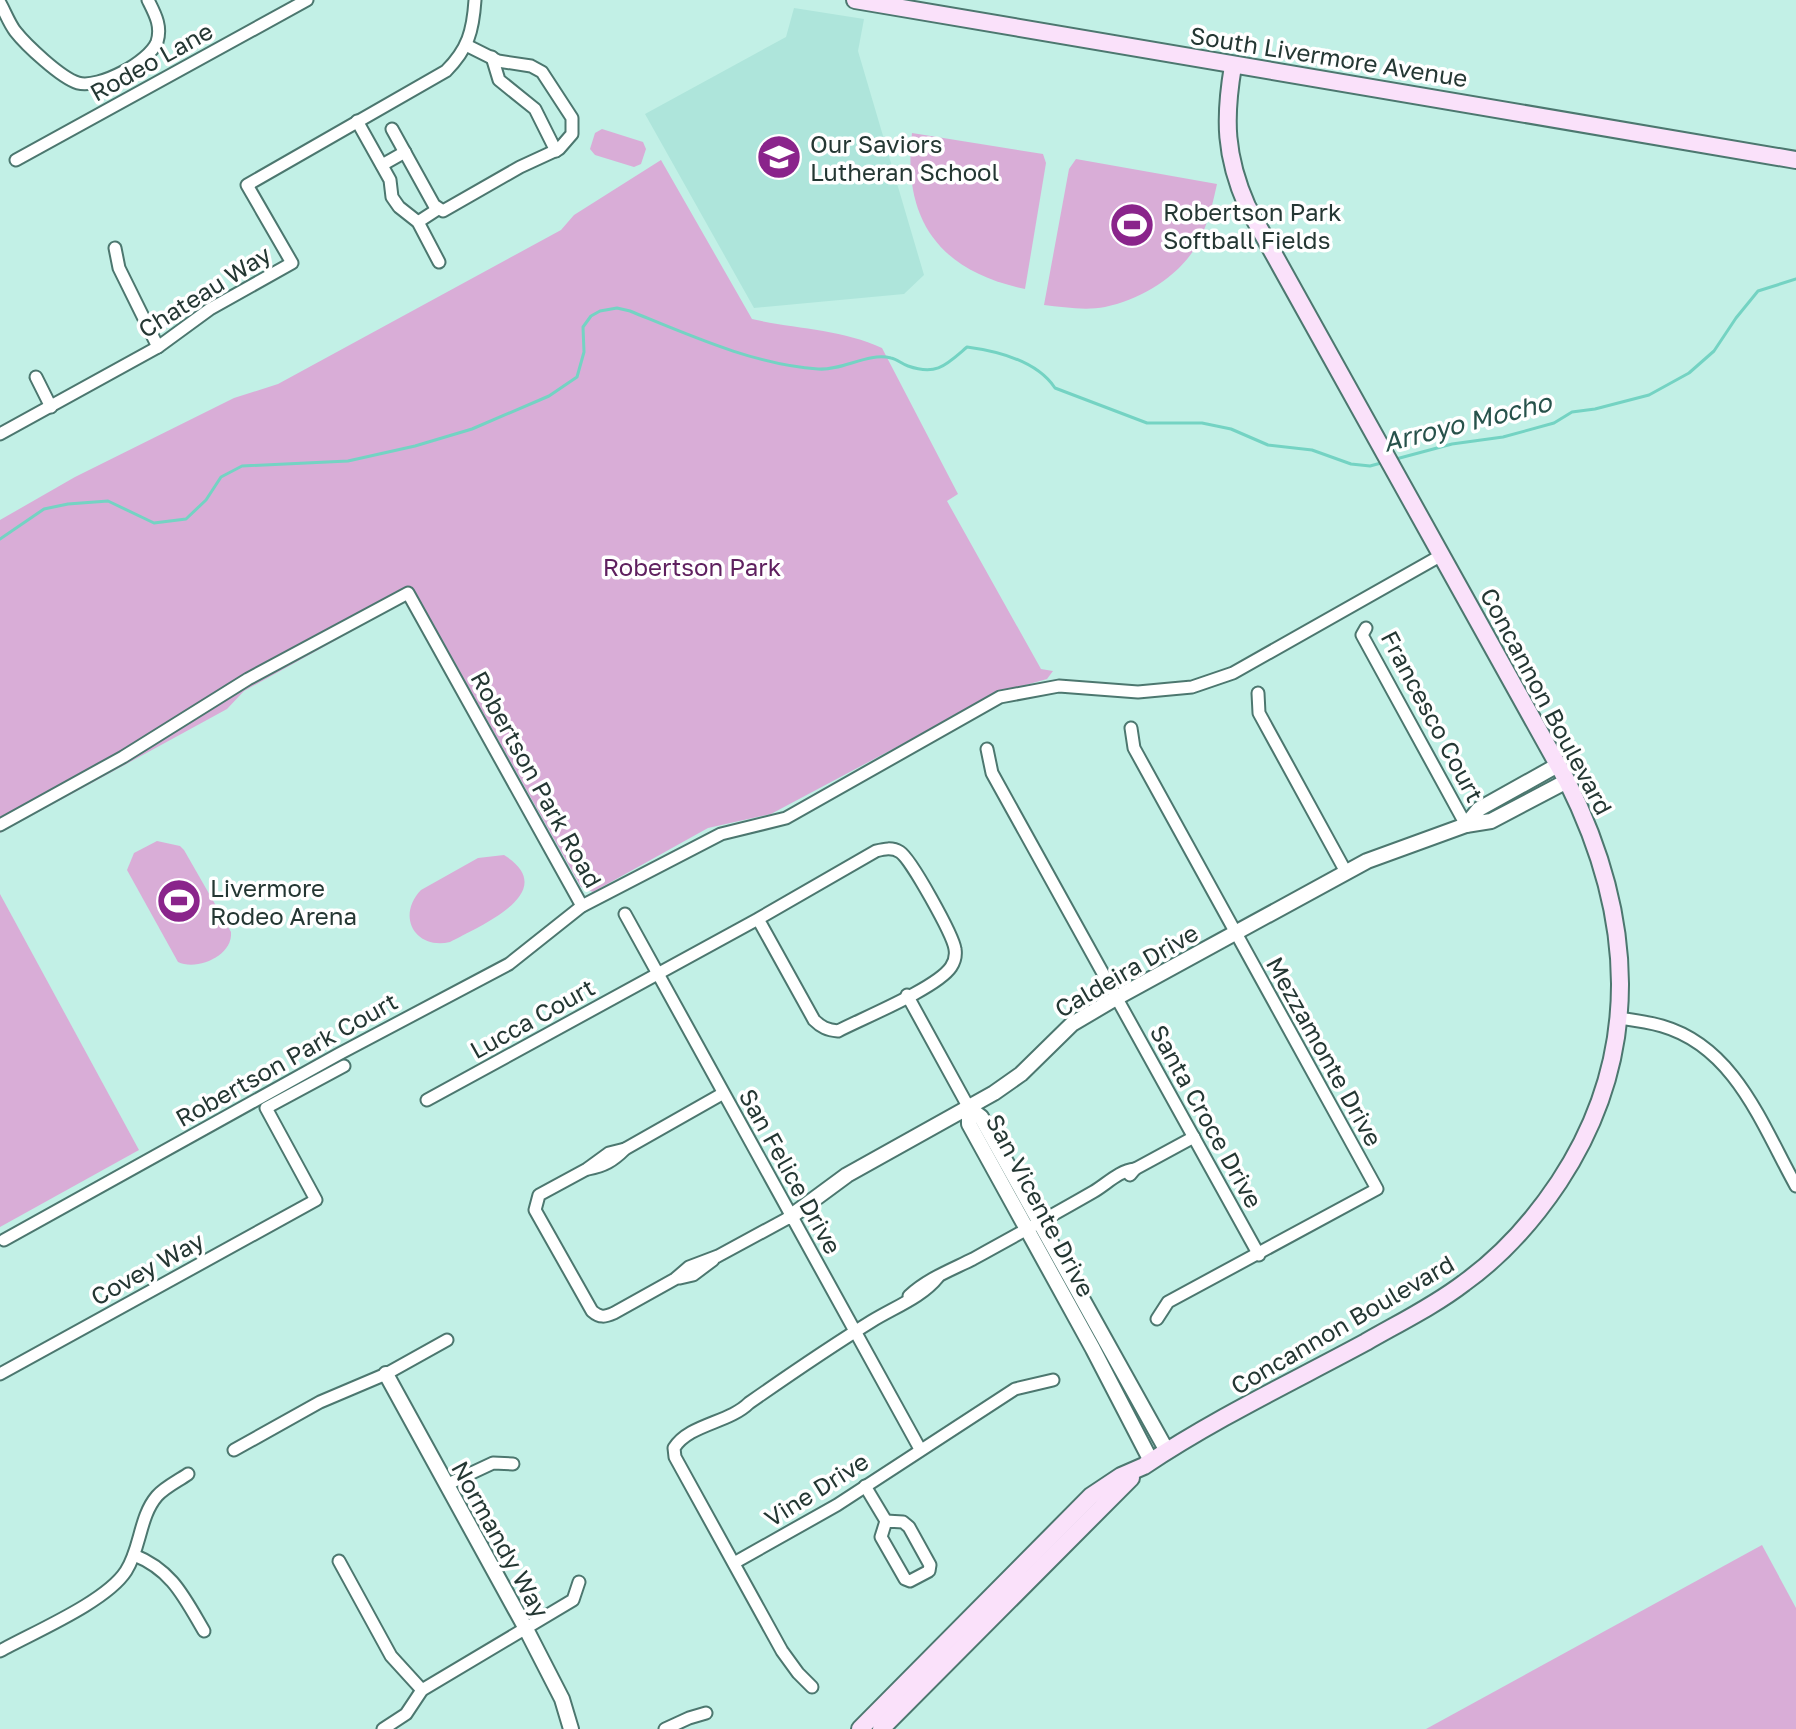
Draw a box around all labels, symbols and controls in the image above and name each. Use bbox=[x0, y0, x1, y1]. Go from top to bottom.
street label: Rodeo Lane bbox=[85, 15, 217, 107]
street label: South Livermore Avenue bbox=[1188, 20, 1470, 92]
place label: Our Saviors Lutheran School bbox=[810, 129, 999, 186]
school or university icon: Our Saviors Lutheran School bbox=[755, 133, 803, 181]
place label: Robertson Park Softball Fields bbox=[1163, 197, 1341, 254]
sports icon: Robertson Park Softball Fields bbox=[1108, 201, 1156, 249]
street label: Chateau Way bbox=[132, 239, 276, 343]
water label: Arroyo Mocho bbox=[1380, 386, 1556, 458]
park label: Robertson Park bbox=[603, 552, 781, 581]
street label: Concannon Boulevard bbox=[1475, 583, 1619, 819]
street label: Francesco Court bbox=[1376, 625, 1490, 807]
street label: Robertson Park Road bbox=[465, 666, 609, 892]
place label: Livermore Rodeo Arena bbox=[210, 873, 357, 930]
sports icon: Livermore Rodeo Arena bbox=[155, 877, 203, 925]
street label: Caldeira Drive bbox=[1049, 917, 1203, 1023]
street label: Mezzamonte Drive bbox=[1261, 951, 1389, 1151]
street label: Lucca Court bbox=[465, 972, 599, 1064]
street label: Robertson Park Court bbox=[170, 986, 402, 1132]
street label: Santa Croce Drive bbox=[1145, 1019, 1269, 1213]
street label: San Felice Drive bbox=[734, 1083, 848, 1259]
street label: San Vicente Drive bbox=[981, 1109, 1101, 1301]
street label: Covey Way bbox=[85, 1225, 209, 1311]
street label: Concannon Boulevard bbox=[1225, 1248, 1459, 1400]
street label: Vine Drive bbox=[759, 1446, 873, 1532]
street label: Normandy Way bbox=[446, 1456, 556, 1622]

